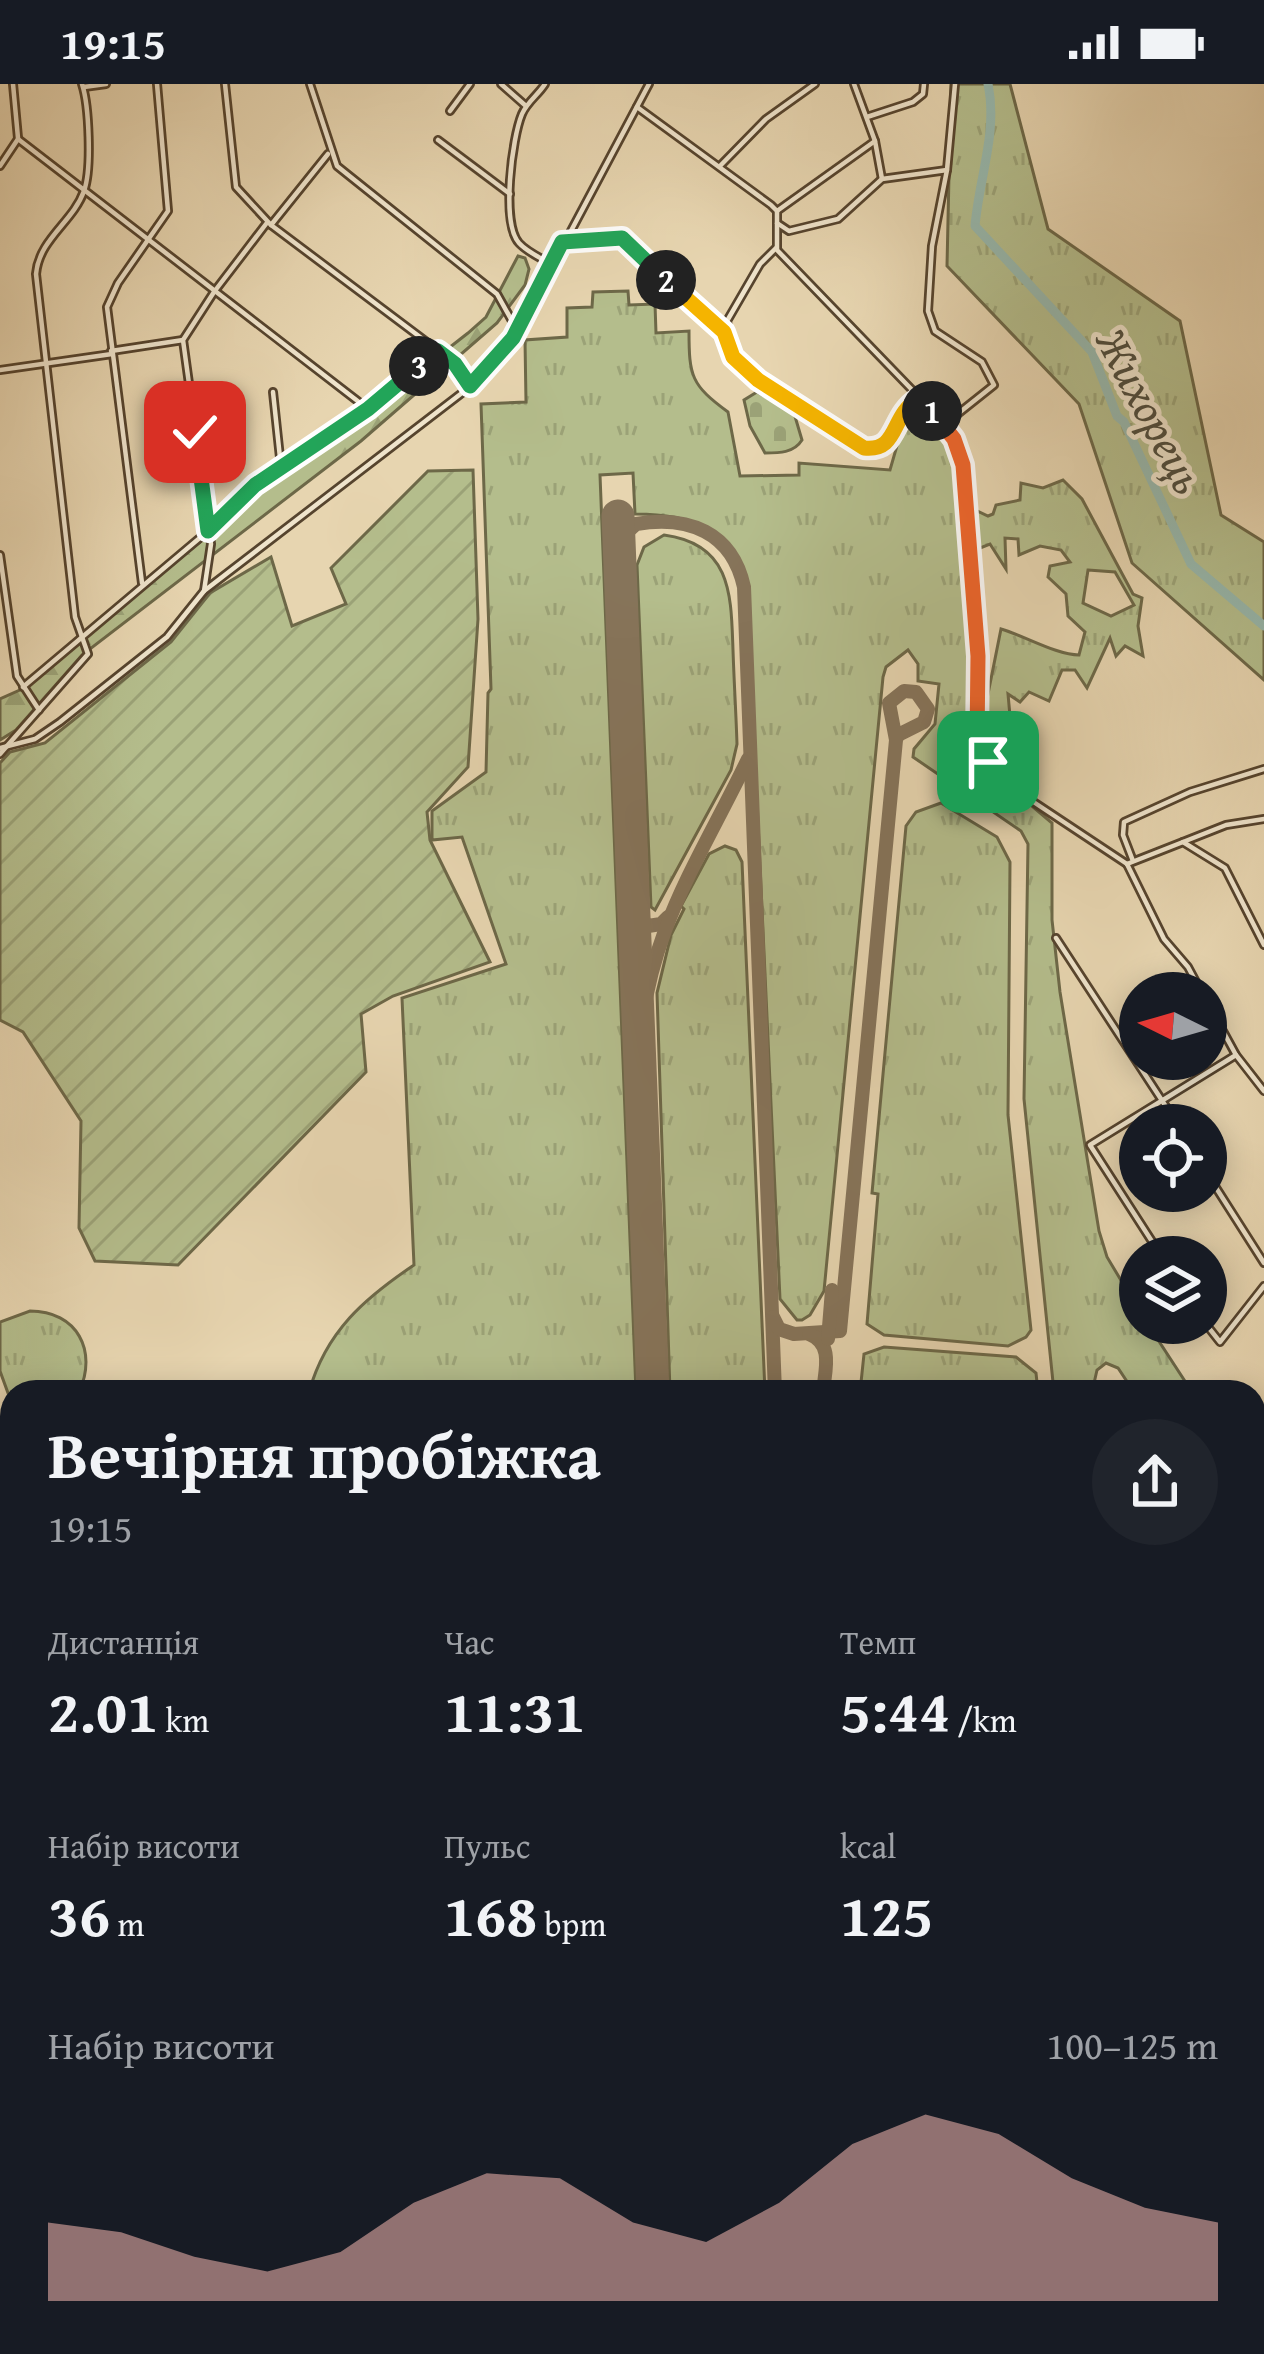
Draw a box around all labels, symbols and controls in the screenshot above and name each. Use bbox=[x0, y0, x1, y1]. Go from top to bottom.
text: 19:15 bbox=[60, 10, 166, 75]
pin: 2 bbox=[636, 250, 696, 310]
text: 2 bbox=[657, 256, 675, 304]
water label: Жихорець bbox=[1080, 315, 1222, 505]
pin: 3 bbox=[389, 336, 449, 396]
text: 3 bbox=[410, 342, 428, 390]
pin bbox=[144, 381, 246, 483]
pin: 1 bbox=[902, 381, 962, 441]
text: 1 bbox=[923, 387, 941, 435]
icon: check bbox=[162, 399, 228, 465]
pin bbox=[937, 711, 1039, 813]
icon: arrive bbox=[955, 729, 1021, 795]
north arrow bbox=[1119, 972, 1227, 1080]
map controls bbox=[1119, 972, 1227, 1344]
button: locate bbox=[1119, 1104, 1227, 1212]
button: layers bbox=[1119, 1236, 1227, 1344]
text: Вечірня пробіжка bbox=[48, 1405, 601, 1502]
button: share bbox=[1092, 1419, 1218, 1545]
text: 19:15 bbox=[48, 1499, 133, 1556]
text: Дистанція bbox=[48, 1618, 199, 1666]
text: Час bbox=[444, 1618, 495, 1666]
text: Темп bbox=[840, 1618, 916, 1666]
text: 2.01 bbox=[48, 1666, 158, 1754]
text: 11:31 bbox=[444, 1666, 585, 1754]
text: 5:44 bbox=[840, 1666, 950, 1754]
text: km bbox=[158, 1696, 209, 1744]
text: /km bbox=[950, 1696, 1017, 1744]
text: Набір висоти bbox=[48, 1822, 240, 1870]
text: Пульс bbox=[444, 1822, 530, 1870]
text: kcal bbox=[840, 1822, 896, 1870]
text: 36 bbox=[48, 1870, 110, 1958]
text: 168 bbox=[444, 1870, 537, 1958]
text: 125 bbox=[840, 1870, 933, 1958]
text: m bbox=[110, 1900, 144, 1948]
text: bpm bbox=[537, 1900, 606, 1948]
text: Набір висоти bbox=[48, 2016, 274, 2073]
text: 100–125 m bbox=[1046, 2016, 1218, 2073]

